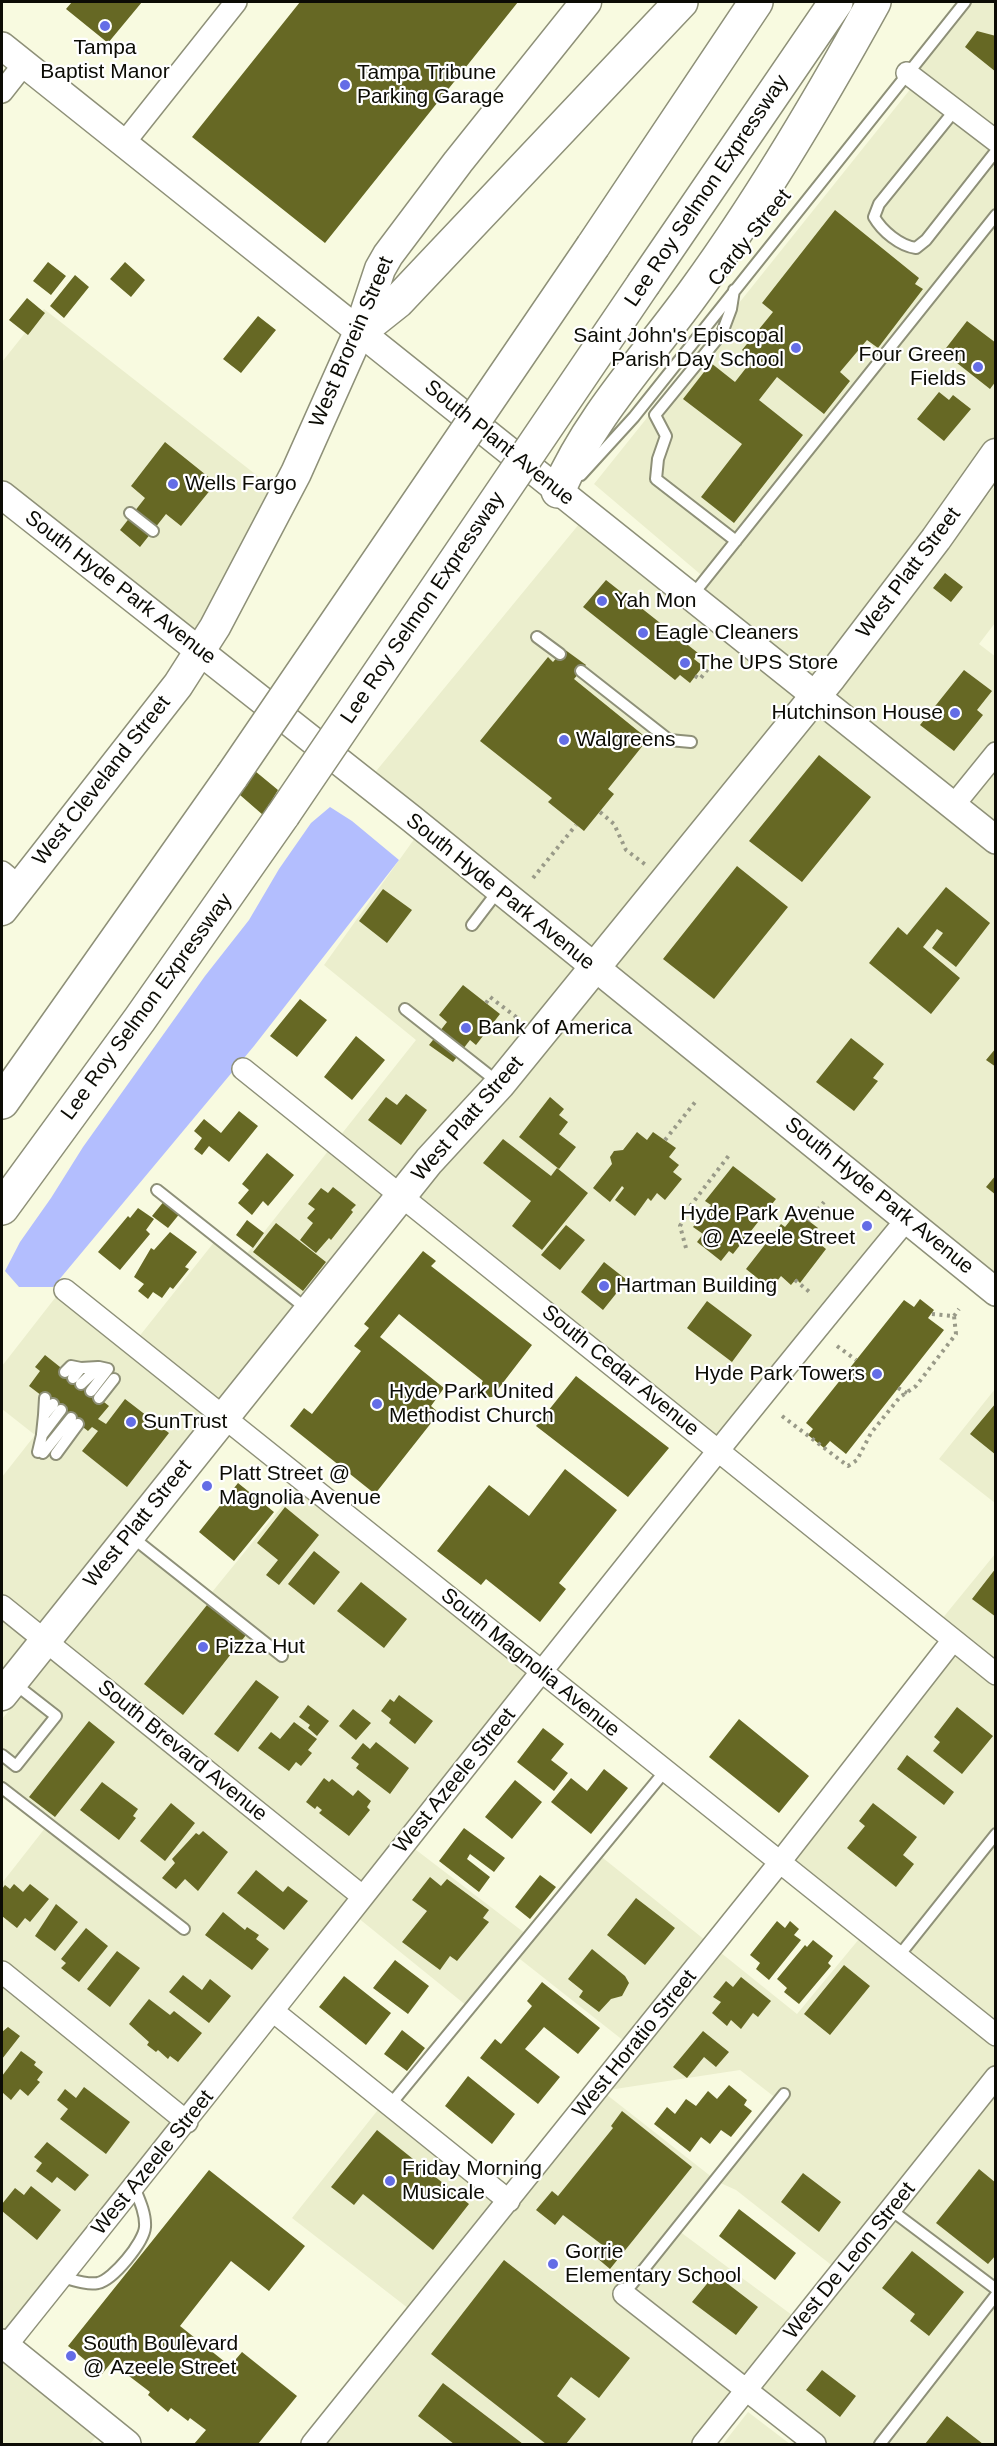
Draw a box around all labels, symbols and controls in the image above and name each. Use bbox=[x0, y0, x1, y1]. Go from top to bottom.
marker: Tampa Baptist Manor bbox=[98, 19, 112, 33]
place label: Tampa Baptist Manor bbox=[40, 35, 170, 85]
place label: Tampa Tribune Parking Garage bbox=[357, 60, 504, 110]
street label: Lee Roy Selmon Expressway bbox=[620, 70, 794, 312]
marker: Tampa Tribune Parking Garage bbox=[338, 78, 352, 92]
street label: Cardy Street bbox=[703, 184, 797, 292]
street label: West Brorein Street bbox=[305, 253, 399, 431]
place label: Saint John's Episcopal Parish Day School bbox=[573, 323, 784, 373]
marker: Saint John's Episcopal Parish Day School bbox=[789, 341, 803, 355]
place label: Four Green Fields bbox=[859, 342, 966, 392]
marker: Four Green Fields bbox=[971, 360, 985, 374]
street label: South Plant Avenue bbox=[419, 375, 579, 511]
place label: Wells Fargo bbox=[185, 471, 297, 497]
marker: Wells Fargo bbox=[166, 477, 180, 491]
street label: Lee Roy Selmon Expressway bbox=[336, 487, 510, 729]
street label: West Platt Street bbox=[852, 503, 966, 643]
street label: South Hyde Park Avenue bbox=[19, 506, 221, 670]
place label: Yah Mon bbox=[614, 588, 696, 614]
marker: Yah Mon bbox=[595, 594, 609, 608]
place label: Eagle Cleaners bbox=[655, 620, 799, 646]
marker: Eagle Cleaners bbox=[636, 626, 650, 640]
place label: The UPS Store bbox=[697, 650, 838, 676]
marker: The UPS Store bbox=[678, 656, 692, 670]
street label: West Cleveland Street bbox=[28, 691, 176, 871]
place label: Hutchinson House bbox=[771, 700, 943, 726]
marker: Hutchinson House bbox=[948, 706, 962, 720]
place label: Walgreens bbox=[576, 727, 676, 753]
marker: Walgreens bbox=[557, 733, 571, 747]
street label: South Hyde Park Avenue bbox=[401, 808, 599, 976]
street label: Lee Roy Selmon Expressway bbox=[56, 889, 238, 1125]
place label: Bank of America bbox=[478, 1015, 632, 1041]
marker: Bank of America bbox=[459, 1021, 473, 1035]
street label: West Platt Street bbox=[407, 1051, 529, 1187]
street label: South Hyde Park Avenue bbox=[780, 1112, 978, 1280]
place label: Hyde Park Avenue @ Azeele Street bbox=[680, 1201, 855, 1251]
marker: Hyde Park Avenue @ Azeele Street bbox=[860, 1219, 874, 1233]
place label: Hartman Building bbox=[616, 1273, 777, 1299]
marker: Hartman Building bbox=[597, 1279, 611, 1293]
street label: South Cedar Avenue bbox=[536, 1300, 704, 1442]
place label: Hyde Park Towers bbox=[695, 1361, 865, 1387]
marker: Hyde Park Towers bbox=[870, 1367, 884, 1381]
place label: Hyde Park United Methodist Church bbox=[389, 1379, 554, 1429]
marker: Hyde Park United Methodist Church bbox=[370, 1397, 384, 1411]
place label: SunTrust bbox=[143, 1409, 227, 1435]
marker: SunTrust bbox=[124, 1415, 138, 1429]
street label: West Platt Street bbox=[79, 1455, 197, 1593]
place label: Platt Street @ Magnolia Avenue bbox=[219, 1461, 381, 1511]
marker: Platt Street @ Magnolia Avenue bbox=[200, 1479, 214, 1493]
street label: South Magnolia Avenue bbox=[436, 1583, 624, 1743]
place label: Pizza Hut bbox=[215, 1634, 305, 1660]
marker: Pizza Hut bbox=[196, 1640, 210, 1654]
street label: South Brevard Avenue bbox=[92, 1675, 272, 1827]
street label: West Azeele Street bbox=[389, 1703, 521, 1859]
street label: West Horatio Street bbox=[568, 1965, 702, 2123]
street label: West Azeele Street bbox=[87, 2085, 219, 2241]
place label: Friday Morning Musicale bbox=[402, 2156, 542, 2206]
marker: Friday Morning Musicale bbox=[383, 2174, 397, 2188]
street label: West De Leon Street bbox=[779, 2177, 921, 2345]
place label: Gorrie Elementary School bbox=[565, 2239, 741, 2289]
marker: Gorrie Elementary School bbox=[546, 2257, 560, 2271]
place label: South Boulevard @ Azeele Street bbox=[83, 2331, 238, 2381]
marker: South Boulevard @ Azeele Street bbox=[64, 2349, 78, 2363]

